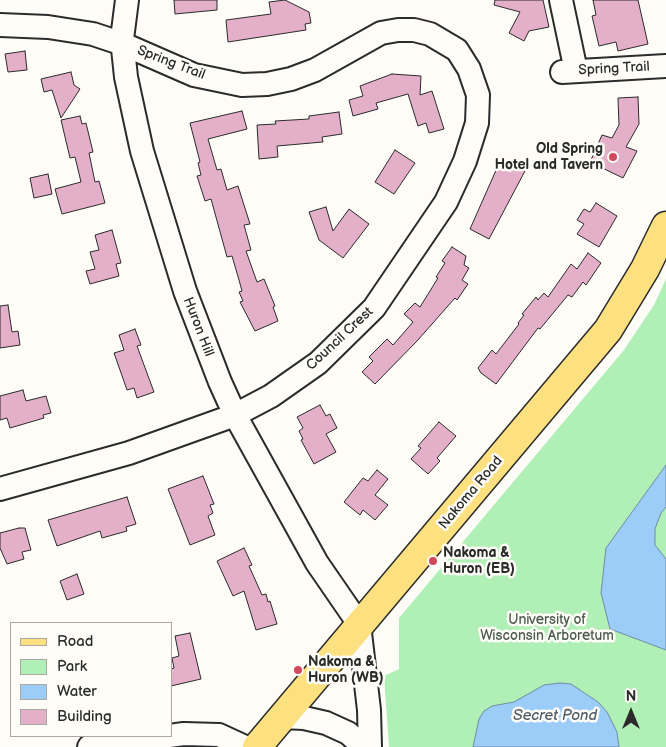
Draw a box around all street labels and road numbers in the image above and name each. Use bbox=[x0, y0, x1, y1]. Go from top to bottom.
street label: Spring Trail bbox=[135, 42, 207, 84]
street label: Spring Trail bbox=[578, 59, 650, 79]
street label: Huron Hill bbox=[179, 295, 217, 359]
street label: Council Crest bbox=[303, 304, 377, 374]
street label: Nakoma Road bbox=[436, 453, 506, 533]

